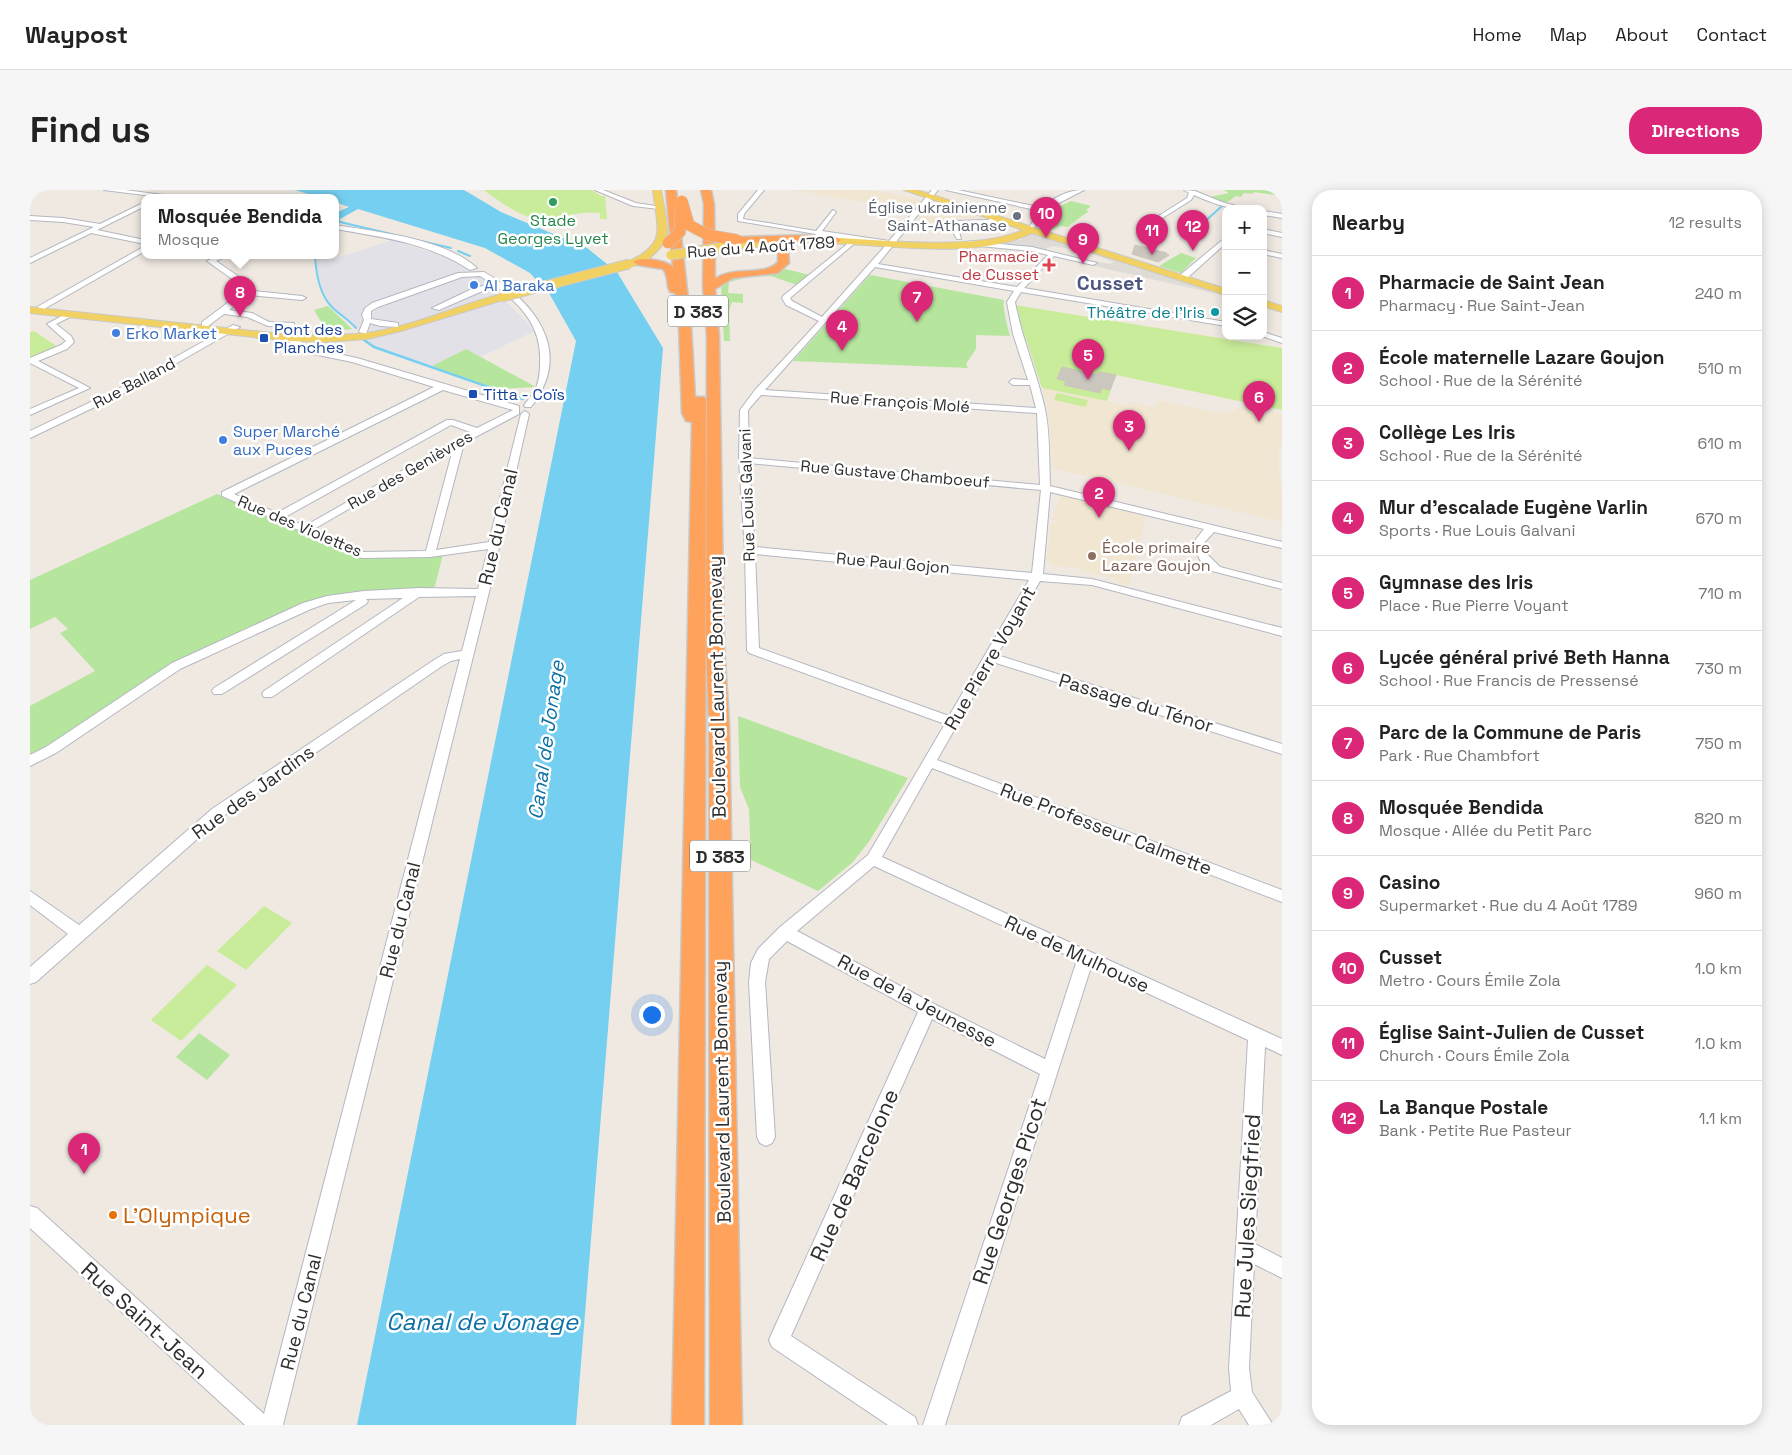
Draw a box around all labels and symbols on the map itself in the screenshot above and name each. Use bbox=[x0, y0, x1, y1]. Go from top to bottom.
marker: Stade Georges Lyvet bbox=[547, 196, 559, 208]
place label: Église ukrainienne Saint-Athanase bbox=[868, 197, 1007, 236]
pin: 10 bbox=[1030, 197, 1062, 238]
place label: Stade Georges Lyvet bbox=[497, 210, 609, 249]
marker: Église ukrainienne Saint-Athanase bbox=[1011, 210, 1023, 222]
pin: 12 bbox=[1177, 210, 1209, 251]
pin: 11 bbox=[1136, 214, 1168, 255]
pin: 9 bbox=[1067, 223, 1099, 264]
street label: Rue du 4 Août 1789 bbox=[686, 231, 836, 263]
place label: Pharmacie de Cusset bbox=[959, 246, 1039, 285]
marker: Pharmacie de Cusset bbox=[1043, 259, 1055, 271]
district label: Cusset bbox=[1077, 270, 1143, 296]
place label: Al Baraka bbox=[484, 275, 554, 296]
pin: 8 bbox=[224, 276, 256, 317]
marker: Al Baraka bbox=[468, 279, 480, 291]
pin: 7 bbox=[901, 281, 933, 322]
road number: D 383 bbox=[668, 295, 728, 326]
place label: Théâtre de l'Iris bbox=[1087, 302, 1205, 323]
marker: Théâtre de l'Iris bbox=[1209, 306, 1221, 318]
pin: 4 bbox=[826, 310, 858, 351]
place label: Pont des Planches bbox=[274, 319, 344, 358]
place label: Erko Market bbox=[126, 323, 217, 344]
marker: Erko Market bbox=[110, 327, 122, 339]
marker: Pont des Planches bbox=[258, 332, 270, 344]
pin: 5 bbox=[1072, 339, 1104, 380]
street label: Rue Balland bbox=[89, 353, 179, 413]
pin: 6 bbox=[1243, 381, 1275, 422]
place label: Titta - Coïs bbox=[483, 384, 565, 405]
street label: Rue François Molé bbox=[829, 387, 971, 417]
marker: Titta - Coïs bbox=[467, 388, 479, 400]
pin: 3 bbox=[1113, 410, 1145, 451]
place label: Super Marché aux Puces bbox=[233, 421, 340, 460]
street label: Rue des Genièvres bbox=[344, 426, 476, 514]
street label: Rue Louis Galvani bbox=[734, 428, 760, 562]
marker: Super Marché aux Puces bbox=[217, 434, 229, 446]
street label: Rue Gustave Chamboeuf bbox=[800, 455, 990, 493]
street label: Rue du Canal bbox=[472, 466, 524, 588]
pin: 2 bbox=[1083, 477, 1115, 518]
street label: Rue des Violettes bbox=[235, 490, 365, 562]
place label: École primaire Lazare Goujon bbox=[1102, 537, 1211, 576]
street label: Rue Paul Gojon bbox=[835, 548, 951, 578]
marker: École primaire Lazare Goujon bbox=[1086, 550, 1098, 562]
street label: Boulevard Laurent Bonnevay bbox=[702, 555, 732, 819]
street label: Rue Pierre Voyant bbox=[939, 581, 1041, 735]
water label: Canal de Jonage bbox=[522, 658, 570, 821]
street label: Passage du Ténor bbox=[1056, 668, 1216, 738]
street label: Rue des Jardins bbox=[187, 739, 319, 845]
street label: Rue Professeur Calmette bbox=[996, 777, 1216, 881]
road number: D 383 bbox=[690, 840, 750, 871]
street label: Rue du Canal bbox=[373, 859, 427, 981]
street label: Rue de Mulhouse bbox=[1001, 909, 1153, 999]
street label: Rue de la Jeunesse bbox=[833, 949, 1001, 1053]
street label: Boulevard Laurent Bonnevay bbox=[707, 960, 737, 1224]
your location bbox=[639, 1002, 665, 1028]
street label: Rue de Barcelone bbox=[803, 1085, 905, 1265]
street label: Rue Georges Picot bbox=[966, 1094, 1052, 1288]
street label: Rue Jules Siegfried bbox=[1228, 1113, 1266, 1319]
pin: 1 bbox=[68, 1133, 100, 1174]
place label: L'Olympique bbox=[123, 1201, 251, 1229]
marker: L'Olympique bbox=[107, 1209, 119, 1221]
street label: Rue du Canal bbox=[274, 1251, 328, 1373]
street label: Rue Saint-Jean bbox=[75, 1255, 215, 1385]
water label: Canal de Jonage bbox=[386, 1306, 579, 1337]

